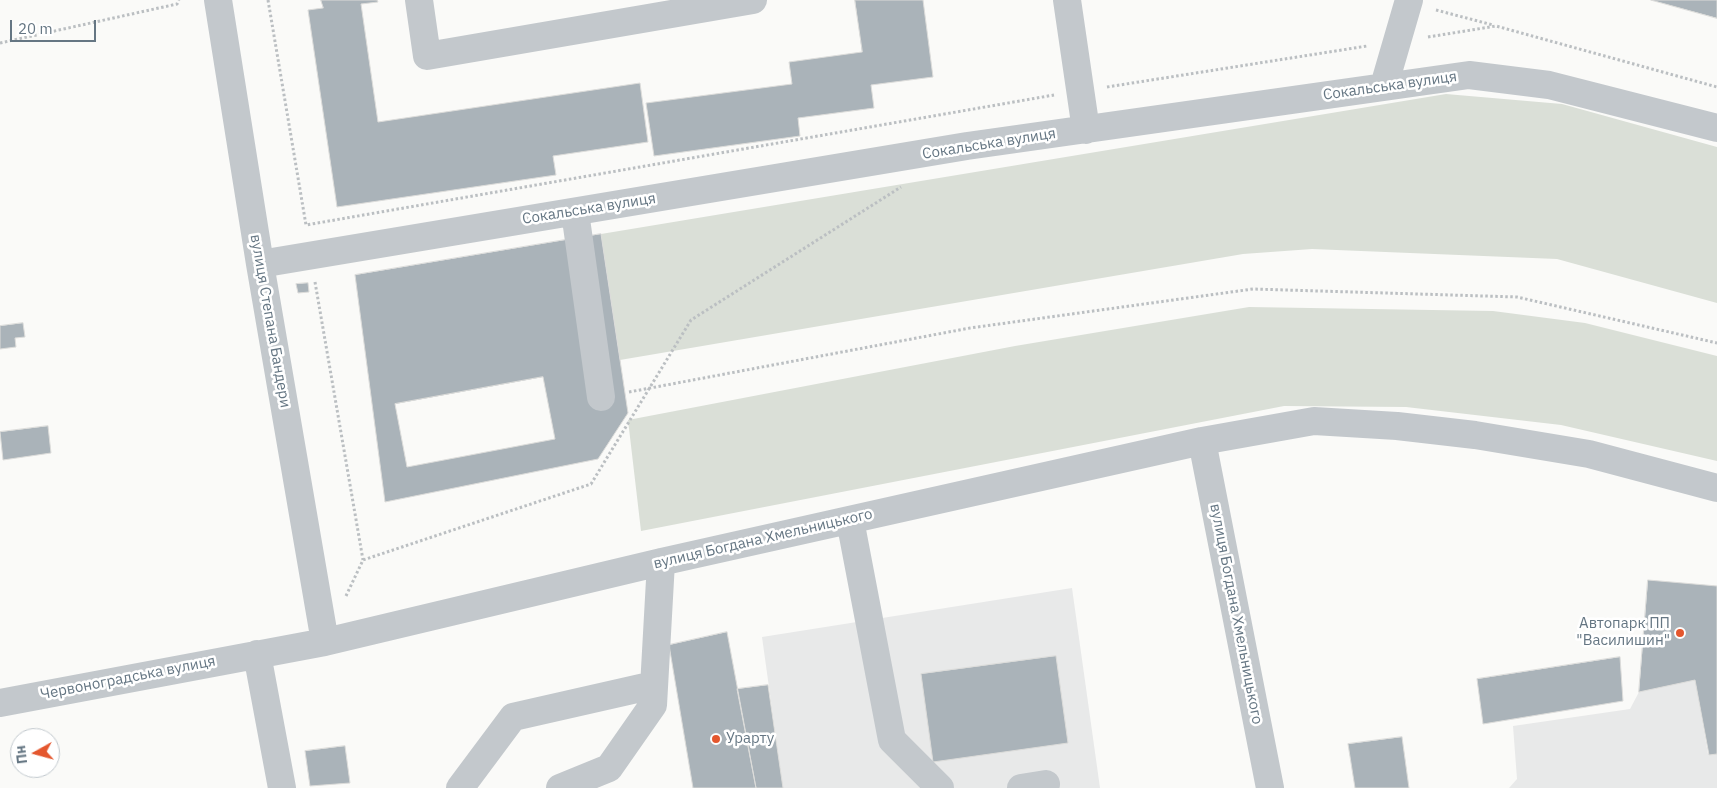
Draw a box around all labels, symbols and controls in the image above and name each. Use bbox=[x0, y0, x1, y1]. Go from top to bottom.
scale bar bbox=[12, 10, 99, 42]
text: 20 m bbox=[18, 19, 53, 38]
street label: Сокальська вулиця bbox=[1322, 68, 1458, 104]
street label: Сокальська вулиця bbox=[921, 125, 1057, 163]
street label: Сокальська вулиця bbox=[521, 190, 657, 228]
street label: вулиця Степана Бандери bbox=[246, 233, 294, 409]
street label: вулиця Богдана Хмельницького bbox=[1206, 502, 1266, 726]
street label: вулиця Богдана Хмельницького bbox=[652, 505, 874, 573]
place label: Автопарк ПП "Василишин" bbox=[1576, 615, 1670, 650]
marker: Автопарк ПП "Василишин" bbox=[1674, 627, 1686, 639]
street label: Червоноградська вулиця bbox=[39, 652, 217, 704]
north arrow bbox=[10, 728, 60, 778]
place label: Урарту bbox=[726, 730, 774, 748]
marker: Урарту bbox=[710, 733, 722, 745]
text: Пн bbox=[11, 744, 31, 765]

